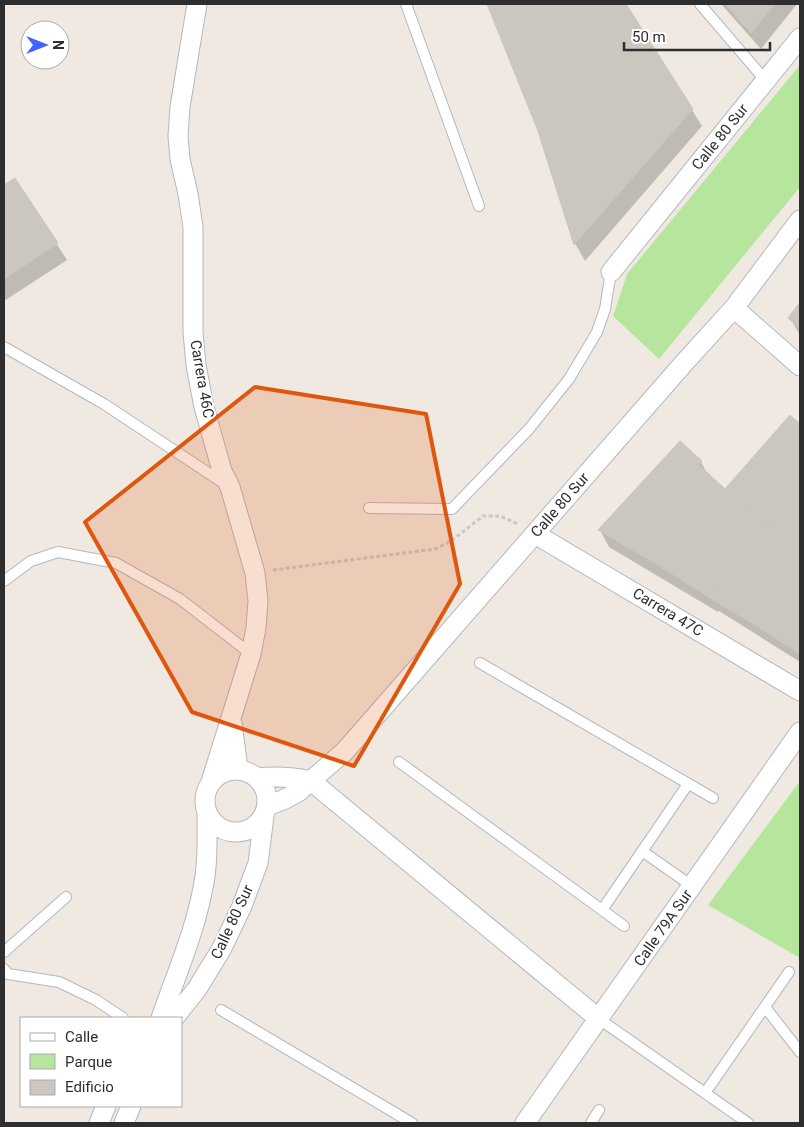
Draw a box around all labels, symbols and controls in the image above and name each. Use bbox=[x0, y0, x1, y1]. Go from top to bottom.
north arrow bbox=[20, 20, 70, 70]
scale bar bbox=[624, 20, 770, 52]
text: 50 m bbox=[632, 28, 666, 46]
text: N bbox=[50, 40, 66, 50]
street label: Calle 80 Sur bbox=[688, 100, 752, 174]
street label: Carrera 46C bbox=[186, 338, 218, 420]
street label: Calle 80 Sur bbox=[527, 469, 593, 541]
street label: Carrera 47C bbox=[629, 584, 707, 640]
street label: Calle 80 Sur bbox=[207, 882, 257, 962]
street label: Calle 79A Sur bbox=[630, 886, 696, 970]
legend bbox=[20, 1017, 182, 1107]
text: Calle bbox=[65, 1028, 98, 1046]
text: Parque bbox=[65, 1053, 112, 1071]
text: Edificio bbox=[65, 1078, 114, 1096]

